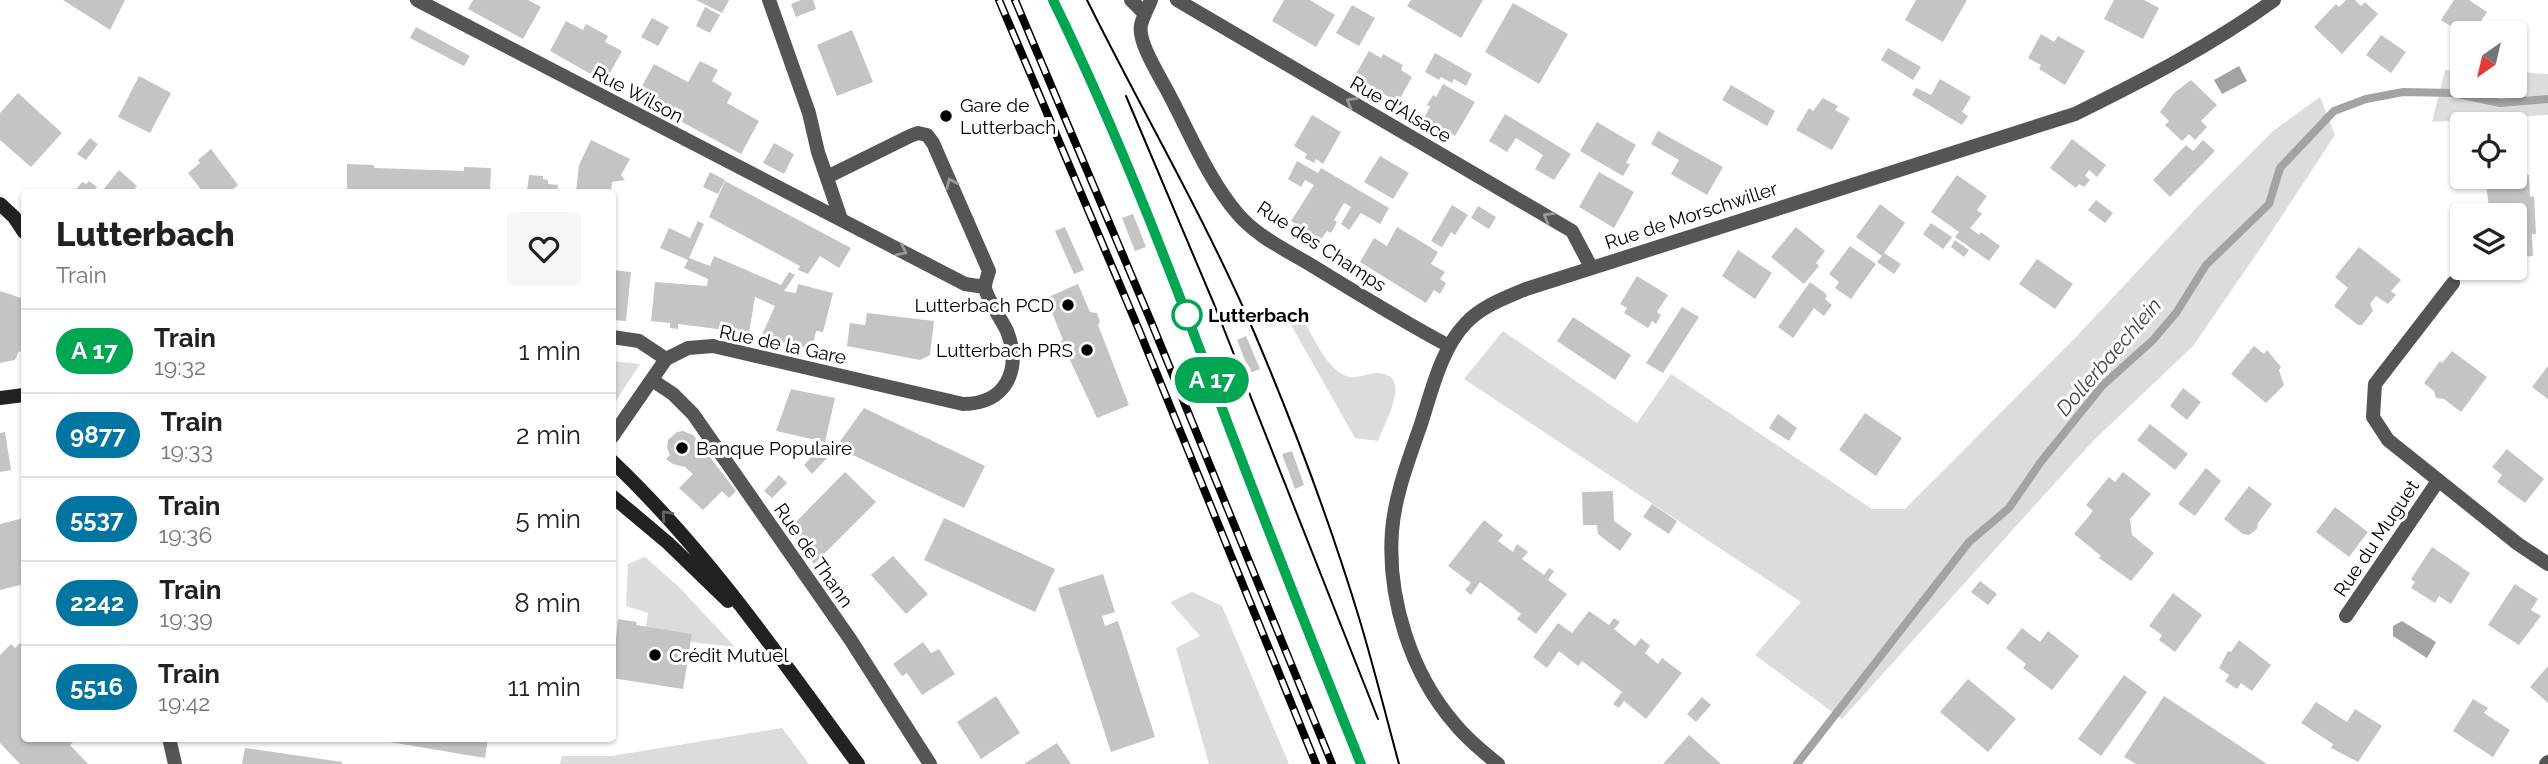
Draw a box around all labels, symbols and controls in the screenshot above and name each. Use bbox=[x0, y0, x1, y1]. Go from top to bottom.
north arrow bbox=[2450, 21, 2527, 98]
map controls bbox=[2450, 21, 2527, 280]
street label: Rue Wilson bbox=[589, 61, 687, 127]
street label: Rue d'Alsace bbox=[1347, 71, 1455, 147]
place label: Gare de Lutterbach bbox=[960, 94, 1056, 138]
one-way arrow bbox=[1346, 98, 1359, 111]
marker: Gare de Lutterbach bbox=[938, 108, 954, 124]
button: locate bbox=[2450, 112, 2527, 189]
street label: Rue de Morschwiller bbox=[1602, 177, 1780, 253]
one-way arrow bbox=[945, 178, 959, 190]
street label: Rue des Champs bbox=[1253, 196, 1391, 296]
button: layers bbox=[2450, 203, 2527, 280]
button: heart bbox=[507, 212, 581, 286]
one-way arrow bbox=[1542, 213, 1555, 226]
text: Lutterbach bbox=[56, 215, 235, 254]
one-way arrow bbox=[895, 243, 907, 256]
text: Train bbox=[56, 261, 107, 288]
water label: Dollerbaechlein bbox=[2051, 293, 2167, 421]
place label: Lutterbach PCD bbox=[914, 294, 1054, 316]
marker: Lutterbach PCD bbox=[1060, 297, 1076, 313]
marker: Lutterbach bbox=[1172, 300, 1202, 330]
place label: Lutterbach bbox=[1208, 304, 1309, 326]
street label: Rue de la Gare bbox=[718, 320, 848, 368]
text: Train bbox=[154, 323, 216, 353]
text: A 17 bbox=[71, 336, 118, 365]
text: 1 min bbox=[519, 336, 581, 366]
place label: Lutterbach PRS bbox=[936, 339, 1073, 361]
marker: Lutterbach PRS bbox=[1079, 342, 1095, 358]
text: 19:32 bbox=[154, 353, 206, 380]
line badge: A 17 bbox=[1163, 357, 1261, 403]
text: A 17 bbox=[1189, 365, 1235, 394]
text: Train bbox=[161, 407, 223, 437]
text: 9877 bbox=[70, 420, 126, 449]
text: 2 min bbox=[516, 420, 581, 450]
text: 19:33 bbox=[161, 437, 213, 464]
place label: Banque Populaire bbox=[696, 437, 852, 459]
marker: Banque Populaire bbox=[674, 440, 690, 456]
street label: Rue du Muguet bbox=[2329, 475, 2423, 600]
text: Train bbox=[158, 491, 221, 521]
street label: Rue de Thann bbox=[770, 499, 858, 611]
text: 5537 bbox=[70, 504, 123, 533]
text: 5 min bbox=[515, 504, 581, 534]
one-way arrow bbox=[662, 510, 675, 523]
text: 19:36 bbox=[158, 521, 212, 548]
text: Train bbox=[159, 575, 221, 605]
text: 2242 bbox=[70, 588, 124, 617]
text: 8 min bbox=[514, 588, 581, 618]
text: 19:39 bbox=[159, 605, 213, 632]
place label: Crédit Mutuel bbox=[669, 644, 789, 666]
marker: Crédit Mutuel bbox=[647, 647, 663, 663]
text: Train bbox=[158, 659, 220, 689]
text: 5516 bbox=[70, 672, 123, 701]
text: 11 min bbox=[507, 672, 581, 702]
text: 19:42 bbox=[158, 689, 210, 716]

